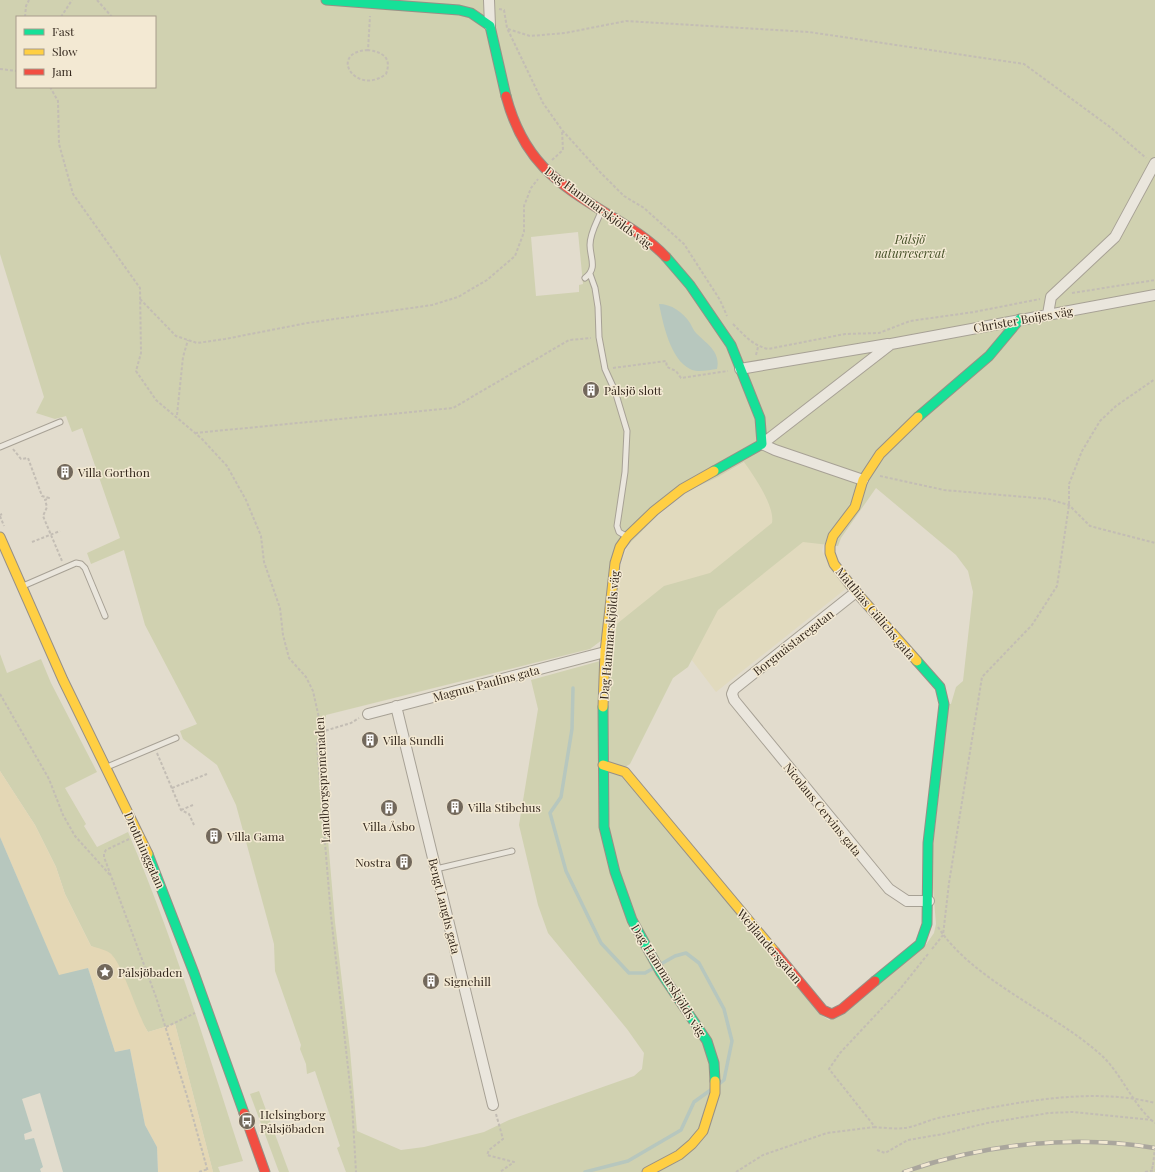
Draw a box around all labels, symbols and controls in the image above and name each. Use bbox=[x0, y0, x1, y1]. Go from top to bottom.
legend bbox=[16, 16, 156, 88]
text: Fast bbox=[52, 23, 75, 39]
text: Slow bbox=[52, 43, 78, 59]
text: Jam bbox=[51, 63, 73, 79]
street label: Dag Hammarskjölds väg bbox=[542, 162, 657, 252]
park label: Pålsjö naturreservat bbox=[875, 231, 946, 261]
street label: Christer Boijes väg bbox=[972, 302, 1075, 336]
building icon: Pålsjö slott bbox=[581, 380, 601, 400]
place label: Pålsjö slott bbox=[604, 382, 662, 398]
building icon: Villa Gorthon bbox=[55, 462, 75, 482]
place label: Villa Gorthon bbox=[77, 464, 150, 480]
street label: Matthias Gülichs gata bbox=[833, 564, 919, 662]
street label: Dag Hammarskjölds väg bbox=[595, 569, 623, 700]
street label: Borgmästaregatan bbox=[749, 605, 837, 679]
street label: Magnus Paulins gata bbox=[431, 661, 541, 705]
street label: Landborgspromenaden bbox=[311, 717, 333, 843]
building icon: Villa Sundli bbox=[360, 730, 380, 750]
place label: Villa Sundli bbox=[382, 732, 444, 748]
street label: Nicolaus Cervins gata bbox=[780, 759, 866, 859]
building icon: Villa Stibehus bbox=[445, 797, 465, 817]
building icon: Villa Åsbo bbox=[379, 798, 399, 818]
place label: Villa Stibehus bbox=[467, 799, 541, 815]
street label: Drottninggatan bbox=[121, 809, 169, 891]
place label: Villa Åsbo bbox=[362, 818, 416, 834]
building icon: Villa Gama bbox=[204, 826, 224, 846]
place label: Villa Gama bbox=[226, 828, 284, 844]
building icon: Nostra bbox=[394, 852, 414, 872]
place label: Nostra bbox=[355, 854, 391, 870]
street label: Bengt Langhs gata bbox=[425, 856, 465, 956]
street label: Weijlandersgatan bbox=[733, 905, 806, 987]
street label: Dag Hammarskjölds väg bbox=[628, 921, 710, 1040]
place icon: Pålsjöbaden bbox=[95, 962, 115, 982]
place label: Pålsjöbaden bbox=[118, 964, 182, 980]
building icon: Signehill bbox=[421, 971, 441, 991]
place label: Signehill bbox=[444, 973, 492, 989]
place label: Helsingborg Pålsjöbaden bbox=[260, 1106, 326, 1136]
bus stop icon: Helsingborg Pålsjöbaden bbox=[237, 1111, 257, 1131]

